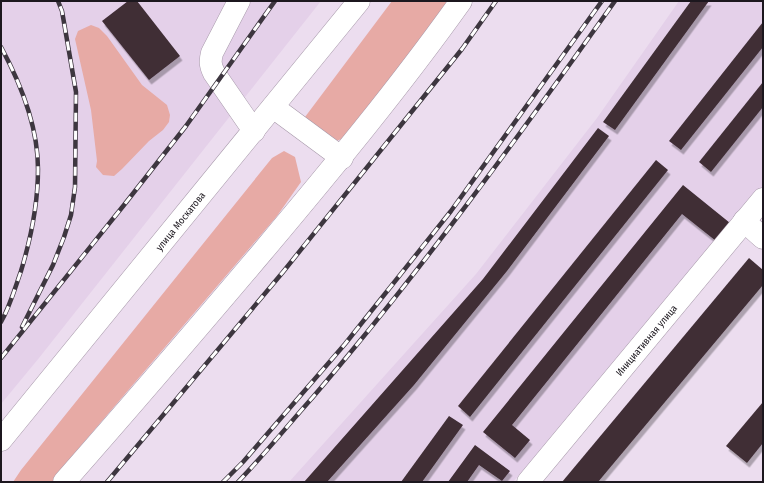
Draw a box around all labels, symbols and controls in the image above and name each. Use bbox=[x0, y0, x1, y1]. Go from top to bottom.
street label: улица Москатова bbox=[153, 190, 208, 253]
street label: Инициативная улица bbox=[614, 303, 680, 379]

